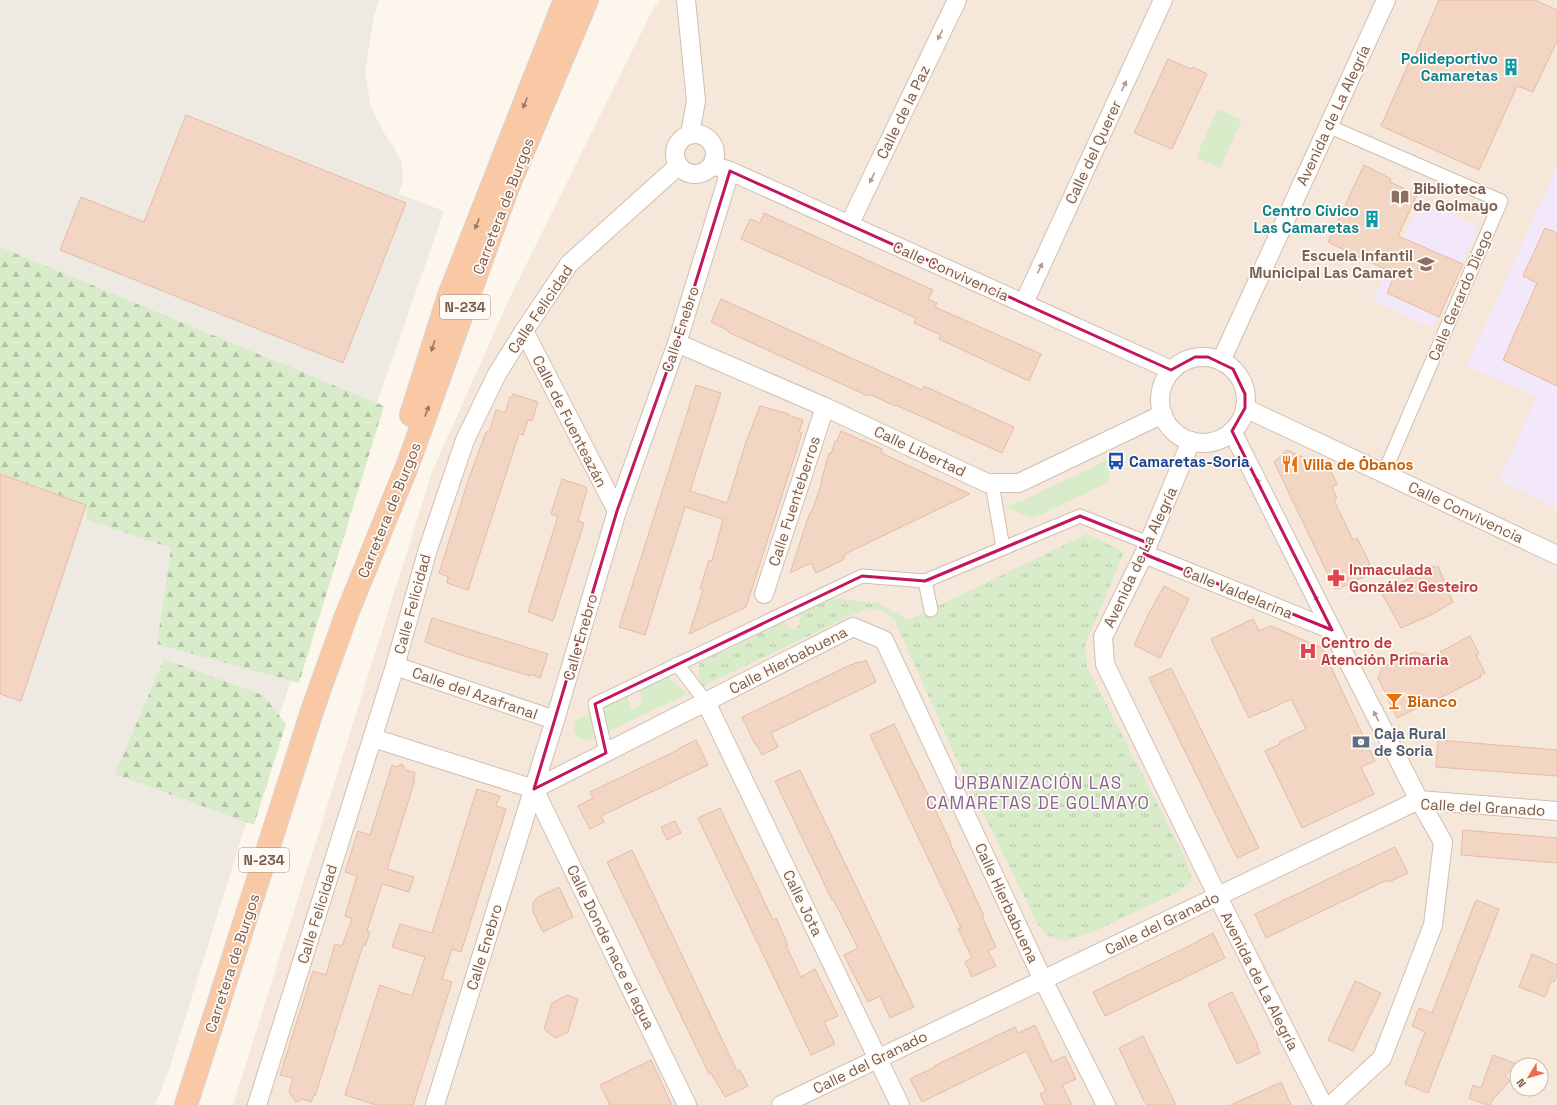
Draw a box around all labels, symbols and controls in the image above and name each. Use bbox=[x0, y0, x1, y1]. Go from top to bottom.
one-way arrow bbox=[937, 30, 943, 41]
street label: Avenida de La Alegría bbox=[1292, 41, 1374, 188]
place label: Polideportivo Camaretas bbox=[1401, 49, 1498, 85]
building icon: Polideportivo Camaretas bbox=[1501, 57, 1521, 77]
street label: Calle de la Paz bbox=[872, 62, 934, 162]
one-way arrow bbox=[1121, 80, 1127, 92]
one-way arrow bbox=[521, 97, 527, 109]
street label: Calle del Querer bbox=[1061, 97, 1126, 207]
street label: Carretera de Burgos bbox=[468, 135, 538, 277]
one-way arrow bbox=[869, 172, 875, 183]
place label: Biblioteca de Golmayo bbox=[1413, 179, 1498, 215]
library icon: Biblioteca de Golmayo bbox=[1390, 187, 1410, 207]
place label: Centro Cívico Las Camaretas bbox=[1253, 201, 1359, 237]
building icon: Centro Cívico Las Camaretas bbox=[1362, 209, 1382, 229]
one-way arrow bbox=[473, 218, 479, 230]
street label: Calle Gerardo Diego bbox=[1424, 227, 1496, 363]
street label: Calle Convivencia bbox=[890, 237, 1012, 305]
place label: Escuela Infantil Municipal Las Camaret bbox=[1249, 246, 1413, 282]
school or university icon: Escuela Infantil Municipal Las Camaret bbox=[1416, 254, 1436, 274]
street label: Calle Felicidad bbox=[503, 261, 577, 357]
one-way arrow bbox=[1037, 262, 1043, 274]
street label: Calle Enebro bbox=[657, 284, 703, 374]
road number: N-234 bbox=[440, 295, 490, 319]
one-way arrow bbox=[429, 340, 435, 352]
street label: Calle de Fuenteazán bbox=[528, 352, 612, 490]
one-way arrow bbox=[425, 404, 431, 416]
street label: Calle Libertad bbox=[871, 421, 969, 481]
street label: Calle Fuenteberros bbox=[764, 433, 824, 568]
street label: Carretera de Burgos bbox=[353, 439, 425, 581]
bus stop icon: Camaretas-Soria bbox=[1106, 451, 1126, 471]
place label: Camaretas-Soria bbox=[1129, 452, 1250, 471]
restaurant icon: Villa de Óbanos bbox=[1280, 454, 1300, 474]
place label: Villa de Óbanos bbox=[1303, 455, 1414, 474]
street label: Calle Convivencia bbox=[1405, 477, 1527, 547]
one-way arrow bbox=[1256, 478, 1262, 489]
street label: Avenida de La Alegría bbox=[1099, 483, 1181, 630]
street label: Calle Felicidad bbox=[389, 552, 435, 656]
place label: Inmaculada González Gesteiro bbox=[1349, 560, 1478, 596]
street label: Calle Valdelarina bbox=[1180, 561, 1296, 623]
pharmacy icon: Inmaculada González Gesteiro bbox=[1326, 568, 1346, 588]
street label: Calle Enebro bbox=[559, 592, 601, 682]
one-way arrow bbox=[1314, 594, 1320, 606]
street label: Calle Hierbabuena bbox=[726, 622, 851, 698]
place label: Centro de Atención Primaria bbox=[1321, 633, 1449, 669]
hospital icon: Centro de Atención Primaria bbox=[1298, 641, 1318, 661]
street label: Calle del Azafranal bbox=[410, 663, 540, 723]
bar icon: Bianco bbox=[1384, 691, 1404, 711]
place label: Bianco bbox=[1407, 692, 1457, 711]
one-way arrow bbox=[1372, 710, 1379, 721]
place label: Caja Rural de Soria bbox=[1374, 724, 1446, 760]
bank icon: Caja Rural de Soria bbox=[1351, 732, 1371, 752]
district label: URBANIZACIÓN LAS CAMARETAS DE GOLMAYO bbox=[926, 772, 1150, 814]
street label: Calle del Granado bbox=[1420, 794, 1546, 820]
street label: Calle Hierbabuena bbox=[971, 840, 1043, 966]
road number: N-234 bbox=[239, 848, 289, 872]
street label: Calle Felicidad bbox=[293, 862, 341, 966]
street label: Calle Donde nace el agua bbox=[563, 862, 659, 1033]
street label: Calle Jota bbox=[779, 867, 827, 940]
street label: Calle del Granado bbox=[1102, 887, 1222, 959]
street label: Carretera de Burgos bbox=[201, 891, 263, 1035]
street label: Calle Enebro bbox=[462, 902, 506, 992]
street label: Avenida de La Alegría bbox=[1217, 908, 1303, 1054]
street label: Calle del Granado bbox=[810, 1026, 930, 1098]
north arrow bbox=[1509, 1057, 1549, 1097]
text: N bbox=[1513, 1076, 1529, 1090]

